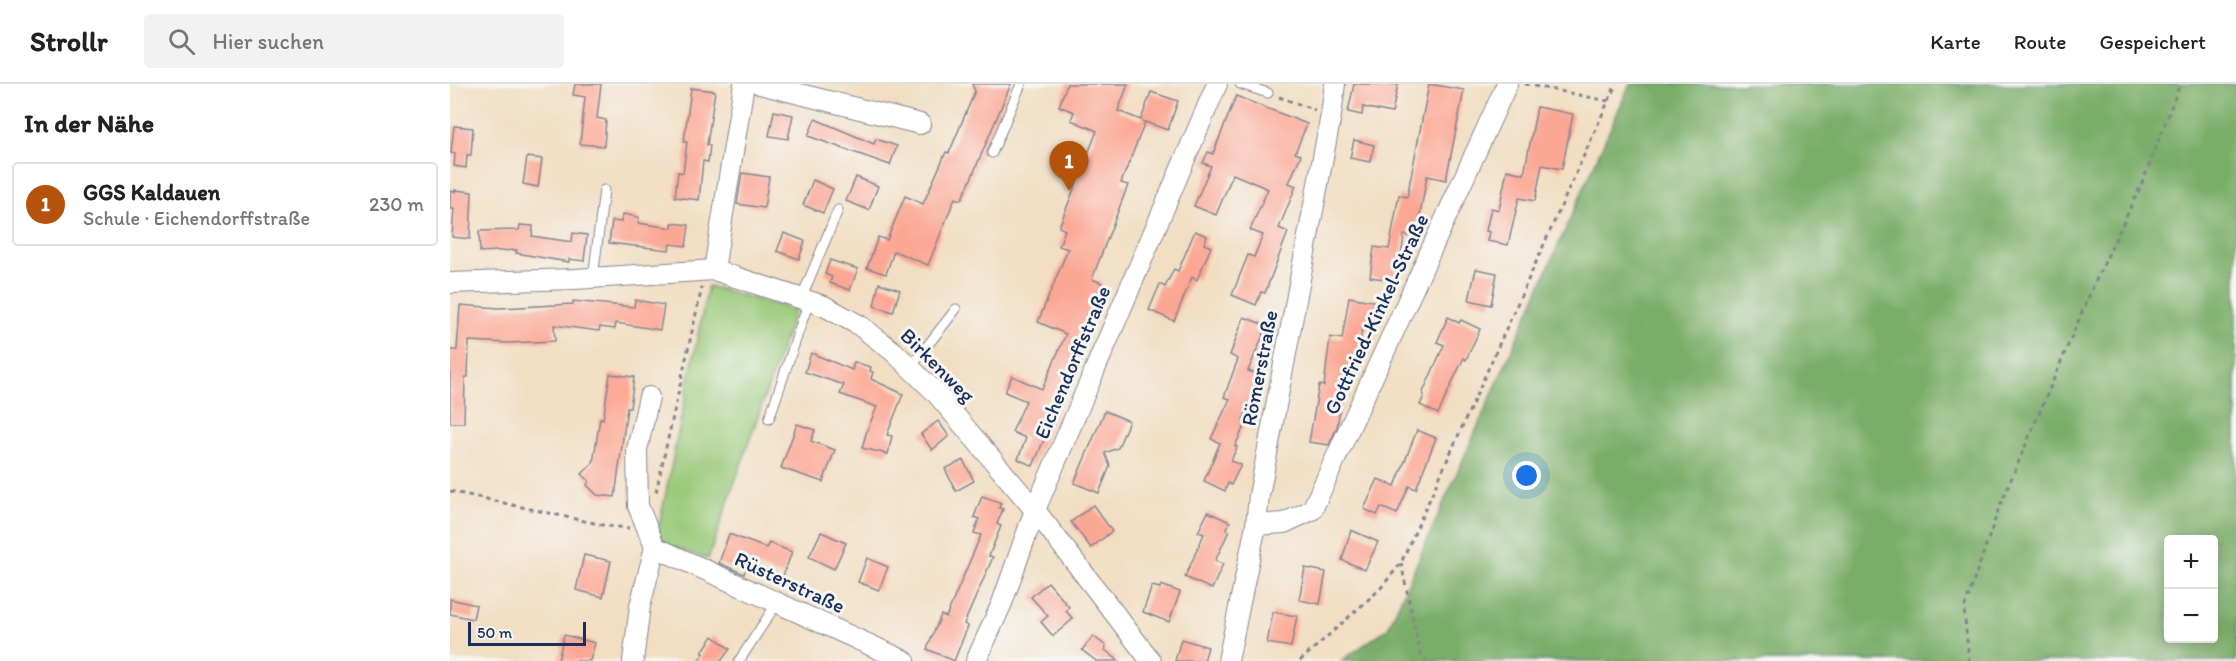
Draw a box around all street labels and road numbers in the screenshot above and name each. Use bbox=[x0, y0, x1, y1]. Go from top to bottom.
street label: Gottfried-Kinkel-Straße bbox=[1318, 210, 1434, 418]
street label: Eichendorffstraße bbox=[1028, 282, 1116, 442]
street label: Römerstraße bbox=[1236, 308, 1282, 428]
street label: Birkenweg bbox=[896, 323, 981, 408]
street label: Rüsterstraße bbox=[731, 546, 849, 618]

